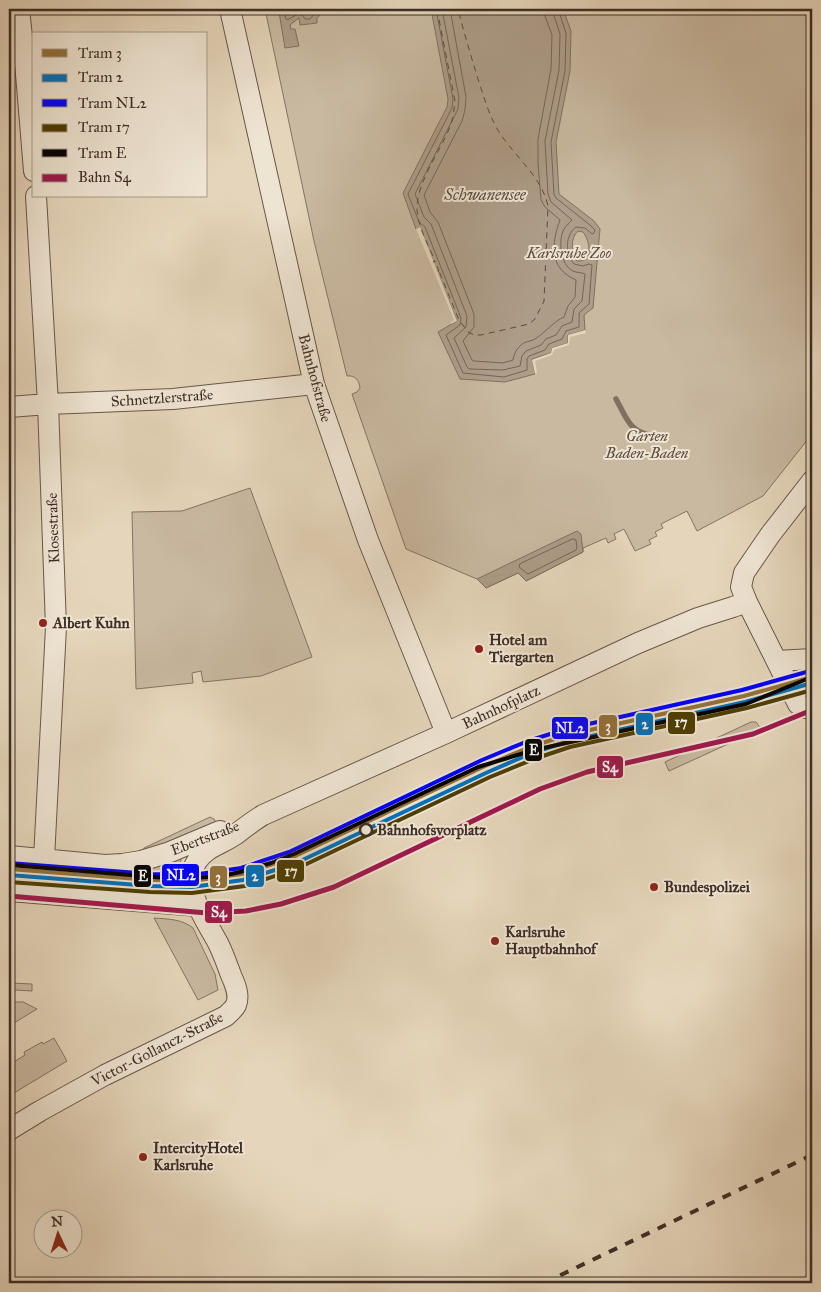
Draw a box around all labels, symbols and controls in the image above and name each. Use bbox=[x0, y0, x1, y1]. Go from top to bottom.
legend bbox=[32, 32, 208, 198]
text: Tram 3 bbox=[78, 44, 122, 62]
text: Tram 2 bbox=[78, 68, 124, 86]
text: Tram NL2 bbox=[78, 94, 148, 112]
text: Tram 17 bbox=[78, 118, 130, 136]
text: Tram E bbox=[78, 144, 127, 162]
text: Bahn S4 bbox=[78, 168, 132, 186]
water label: Schwanensee bbox=[443, 185, 527, 204]
park label: Karlsruhe Zoo bbox=[526, 244, 612, 262]
street label: Bahnhofstraße bbox=[295, 332, 335, 424]
street label: Schnetzlerstraße bbox=[110, 385, 214, 411]
park label: Garten Baden-Baden bbox=[605, 427, 689, 462]
street label: Klosestraße bbox=[43, 492, 63, 564]
place label: Albert Kuhn bbox=[52, 614, 131, 632]
marker: Albert Kuhn bbox=[37, 617, 49, 629]
place label: Hotel am Tiergarten bbox=[488, 631, 555, 667]
marker: Hotel am Tiergarten bbox=[473, 643, 485, 655]
street label: Bahnhofplatz bbox=[459, 681, 543, 733]
line badge: 17 bbox=[667, 711, 696, 735]
line badge: 2 bbox=[635, 712, 654, 736]
line badge: 3 bbox=[598, 714, 618, 738]
text: 17 bbox=[674, 714, 688, 731]
line badge: NL2 bbox=[551, 716, 589, 740]
text: 2 bbox=[642, 716, 650, 733]
text: 3 bbox=[605, 718, 611, 736]
text: NL2 bbox=[555, 720, 586, 737]
line badge: E bbox=[524, 738, 543, 762]
text: E bbox=[529, 742, 539, 759]
line badge: S4 bbox=[596, 755, 624, 779]
text: S4 bbox=[602, 759, 619, 777]
street label: Ebertstraße bbox=[168, 817, 242, 859]
place label: Bahnhofsvorplatz bbox=[377, 821, 487, 840]
marker: Bahnhofsvorplatz bbox=[359, 823, 373, 837]
line badge: 17 bbox=[276, 859, 305, 883]
line badge: NL2 bbox=[161, 863, 200, 887]
text: 17 bbox=[284, 863, 298, 880]
line badge: E bbox=[133, 864, 152, 888]
line badge: 2 bbox=[245, 864, 265, 888]
line badge: 3 bbox=[209, 865, 228, 889]
text: NL2 bbox=[166, 867, 197, 884]
text: E bbox=[138, 868, 148, 885]
text: 2 bbox=[252, 868, 260, 885]
text: 3 bbox=[215, 869, 221, 887]
place label: Bundespolizei bbox=[664, 878, 751, 897]
marker: Bundespolizei bbox=[648, 881, 660, 893]
line badge: S4 bbox=[204, 900, 233, 924]
text: S4 bbox=[211, 904, 228, 922]
place label: Karlsruhe Hauptbahnhof bbox=[505, 923, 599, 959]
marker: Karlsruhe Hauptbahnhof bbox=[489, 935, 501, 947]
street label: Victor-Gollancz-Straße bbox=[87, 1008, 226, 1091]
place label: IntercityHotel Karlsruhe bbox=[153, 1139, 244, 1174]
marker: IntercityHotel Karlsruhe bbox=[137, 1151, 149, 1163]
north arrow bbox=[32, 1210, 82, 1260]
text: N bbox=[51, 1213, 64, 1230]

